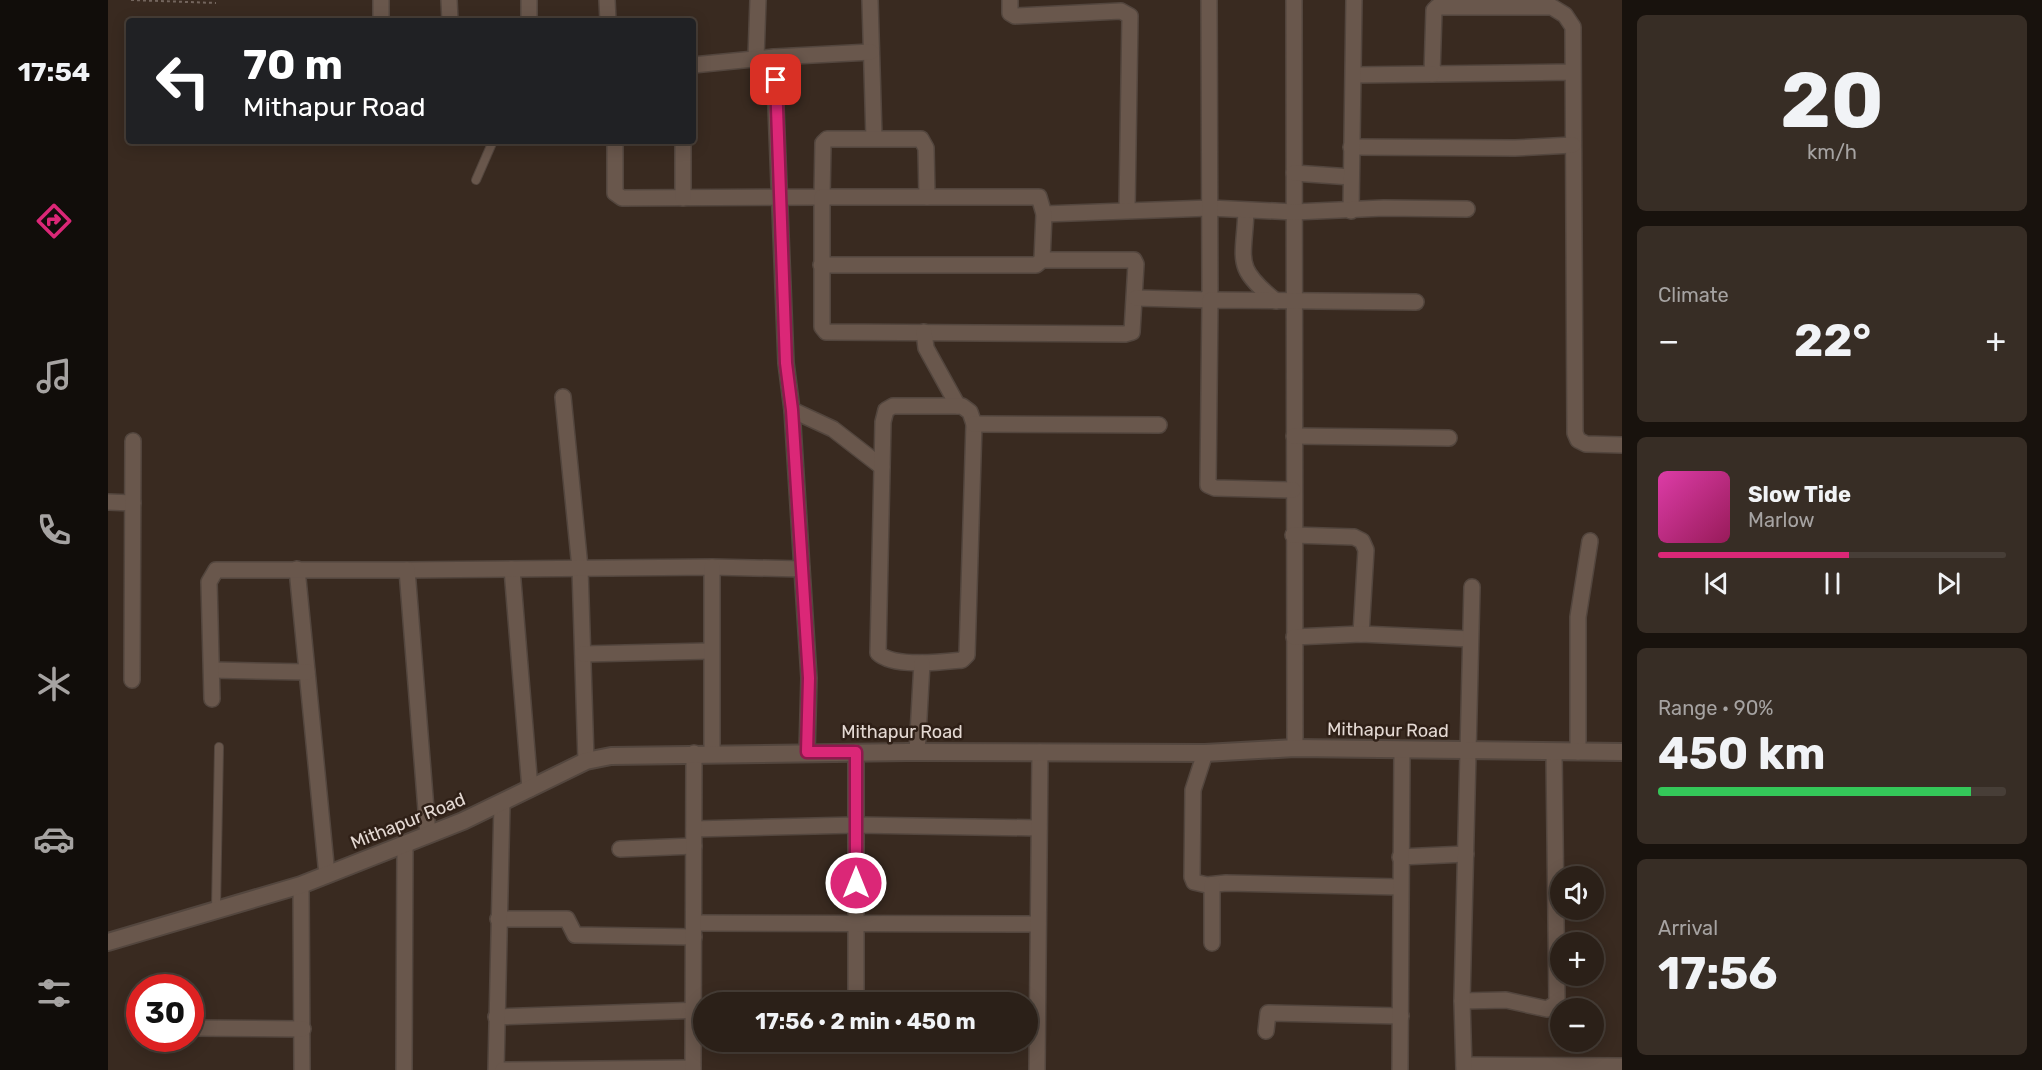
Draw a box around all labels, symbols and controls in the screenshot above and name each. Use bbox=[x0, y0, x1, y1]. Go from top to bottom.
text: 70 m bbox=[243, 40, 343, 90]
icon: left bbox=[144, 42, 222, 120]
pin bbox=[750, 54, 801, 105]
text: 20 bbox=[1780, 54, 1884, 147]
text: 17:54 bbox=[18, 56, 90, 88]
icon: arrive bbox=[759, 63, 792, 96]
text: Mithapur Road bbox=[243, 91, 425, 123]
text: km/h bbox=[1807, 140, 1857, 164]
icon: directions bbox=[33, 200, 75, 242]
text: Climate bbox=[1658, 283, 1729, 307]
text: 22° bbox=[1794, 314, 1871, 367]
text: − bbox=[1658, 321, 1679, 360]
text: + bbox=[1985, 321, 2006, 360]
icon: music bbox=[33, 355, 75, 397]
text: Slow Tide bbox=[1748, 481, 1851, 508]
text: Marlow bbox=[1748, 508, 1815, 532]
icon: phone bbox=[33, 509, 75, 551]
icon: previous bbox=[1700, 567, 1733, 600]
icon: pause bbox=[1816, 567, 1849, 600]
icon: next bbox=[1932, 567, 1965, 600]
icon: climate bbox=[33, 663, 75, 705]
text: Range · 90% bbox=[1658, 696, 1774, 720]
street label: Mithapur Road bbox=[1327, 718, 1449, 742]
street label: Mithapur Road bbox=[841, 721, 963, 743]
text: 450 km bbox=[1658, 727, 1826, 780]
street label: Mithapur Road bbox=[347, 788, 469, 854]
icon: car bbox=[33, 818, 75, 860]
position arrow bbox=[824, 851, 888, 915]
map controls bbox=[1550, 866, 1604, 1052]
button: sound bbox=[1550, 866, 1604, 920]
text: Arrival bbox=[1658, 916, 1718, 940]
button: + bbox=[1550, 932, 1604, 986]
text: 17:56 bbox=[1658, 947, 1778, 1000]
icon: filters bbox=[33, 972, 75, 1014]
speed limit sign: 30 bbox=[126, 974, 204, 1052]
button: − bbox=[1550, 998, 1604, 1052]
text: 17:56 · 2 min · 450 m bbox=[755, 1008, 976, 1035]

